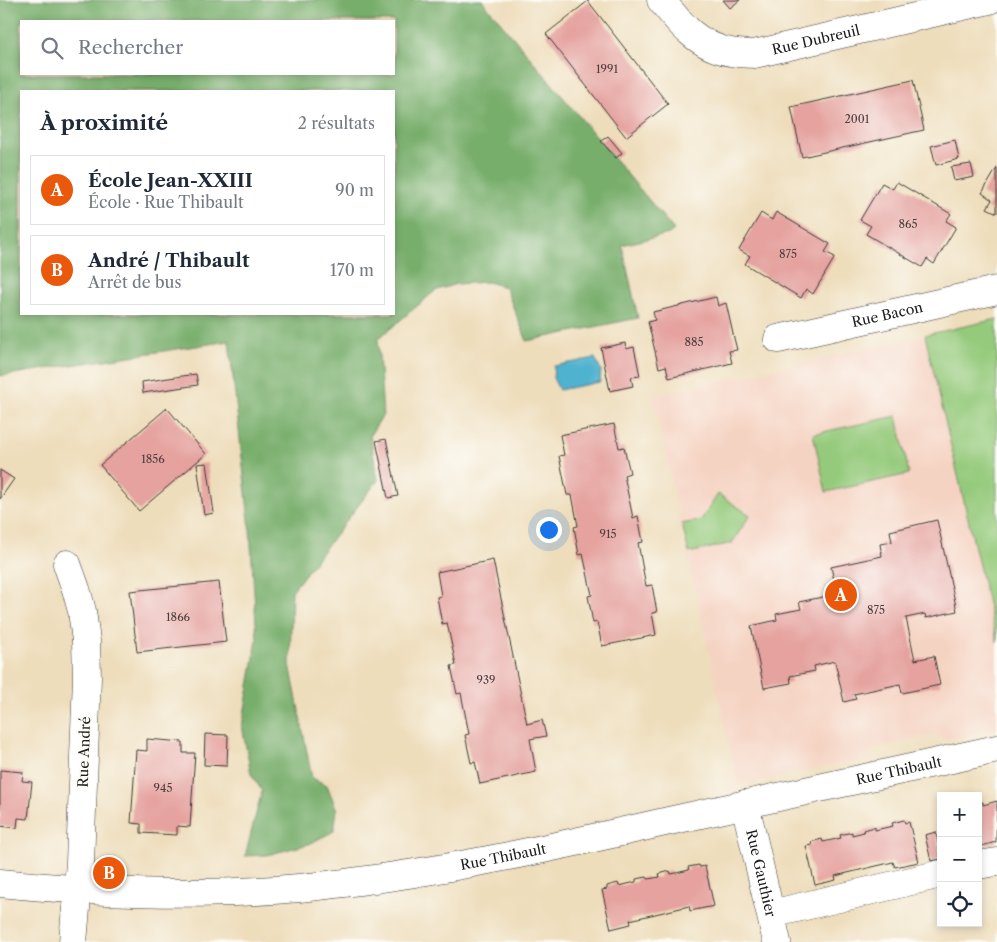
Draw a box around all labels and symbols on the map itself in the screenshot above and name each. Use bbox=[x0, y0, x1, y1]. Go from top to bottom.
street label: Rue Dubreuil bbox=[770, 21, 861, 59]
house number: 1991 bbox=[596, 62, 618, 76]
house number: 2001 bbox=[845, 112, 870, 126]
house number: 865 bbox=[899, 217, 917, 231]
house number: 875 bbox=[779, 247, 797, 261]
street label: Rue Bacon bbox=[850, 298, 925, 331]
house number: 885 bbox=[684, 335, 704, 349]
house number: 1856 bbox=[141, 452, 165, 466]
your location bbox=[536, 517, 562, 543]
house number: 915 bbox=[599, 527, 617, 541]
pin: A bbox=[825, 576, 857, 614]
house number: 875 bbox=[867, 603, 885, 617]
house number: 1866 bbox=[166, 610, 191, 624]
house number: 939 bbox=[477, 673, 495, 687]
street label: Rue André bbox=[74, 716, 94, 788]
street label: Rue Thibault bbox=[854, 752, 943, 789]
house number: 945 bbox=[154, 781, 172, 795]
street label: Rue Gauthier bbox=[742, 828, 780, 919]
street label: Rue Thibault bbox=[459, 840, 548, 874]
pin: B bbox=[93, 854, 125, 892]

